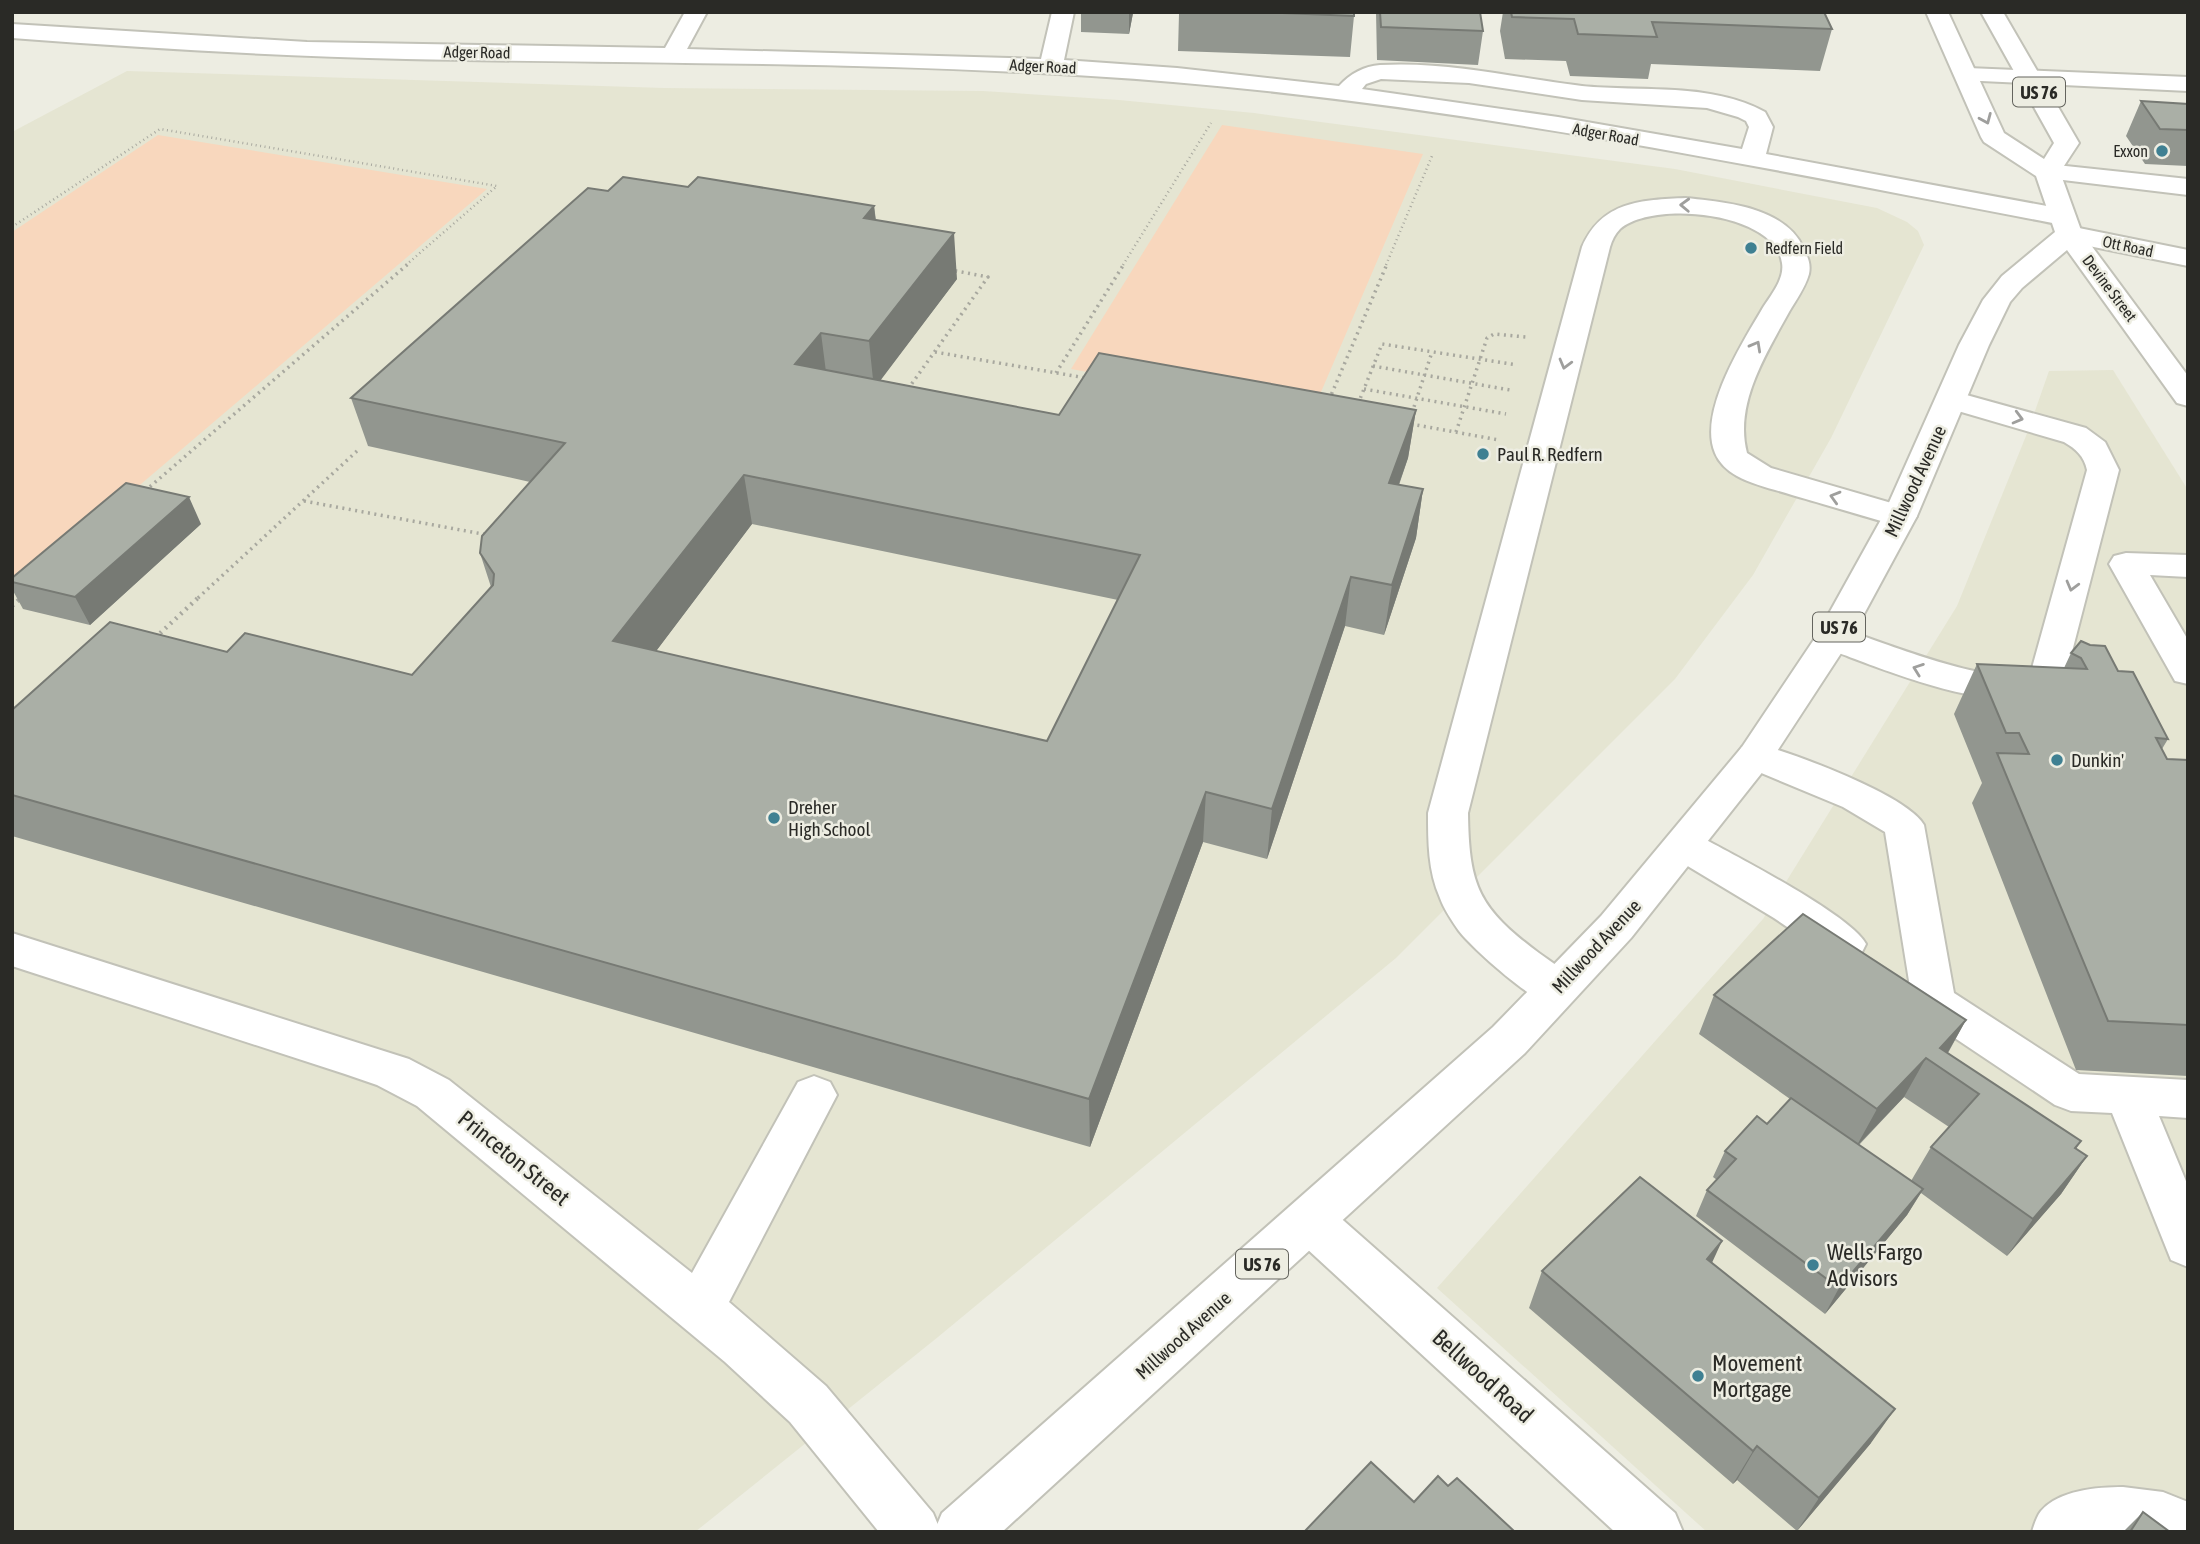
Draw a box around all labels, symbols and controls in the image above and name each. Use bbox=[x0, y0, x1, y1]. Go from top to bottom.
street label: Adger Road bbox=[443, 42, 511, 63]
street label: Adger Road bbox=[1009, 55, 1077, 78]
road number: US 76 bbox=[2013, 78, 2065, 106]
one-way arrow bbox=[1977, 112, 1991, 124]
street label: Adger Road bbox=[1571, 119, 1640, 150]
place label: Exxon bbox=[2113, 142, 2148, 160]
marker: Exxon bbox=[2154, 143, 2170, 159]
one-way arrow bbox=[1679, 198, 1690, 213]
street label: Ott Road bbox=[2101, 232, 2155, 260]
place label: Redfern Field bbox=[1765, 239, 1843, 257]
marker: Redfern Field bbox=[1743, 240, 1759, 256]
street label: Devine Street bbox=[2079, 251, 2141, 325]
one-way arrow bbox=[1748, 341, 1761, 354]
one-way arrow bbox=[1559, 358, 1574, 370]
one-way arrow bbox=[2012, 409, 2024, 424]
street label: Millwood Avenue bbox=[1880, 422, 1950, 540]
place label: Paul R. Redfern bbox=[1497, 443, 1603, 465]
marker: Paul R. Redfern bbox=[1475, 446, 1491, 462]
one-way arrow bbox=[1829, 491, 1841, 506]
one-way arrow bbox=[2066, 580, 2080, 592]
road number: US 76 bbox=[1813, 612, 1865, 642]
one-way arrow bbox=[1912, 663, 1924, 677]
place label: Dunkin' bbox=[2071, 749, 2124, 771]
marker: Dunkin' bbox=[2049, 752, 2065, 768]
place label: Dreher High School bbox=[788, 796, 871, 840]
marker: Dreher High School bbox=[766, 810, 782, 826]
street label: Millwood Avenue bbox=[1547, 895, 1645, 997]
street label: Princeton Street bbox=[453, 1105, 575, 1211]
place label: Wells Fargo Advisors bbox=[1827, 1239, 1923, 1291]
road number: US 76 bbox=[1236, 1250, 1288, 1279]
marker: Wells Fargo Advisors bbox=[1805, 1257, 1821, 1273]
street label: Millwood Avenue bbox=[1131, 1287, 1235, 1383]
street label: Bellwood Road bbox=[1427, 1324, 1539, 1428]
place label: Movement Mortgage bbox=[1712, 1350, 1802, 1402]
marker: Movement Mortgage bbox=[1690, 1368, 1706, 1384]

